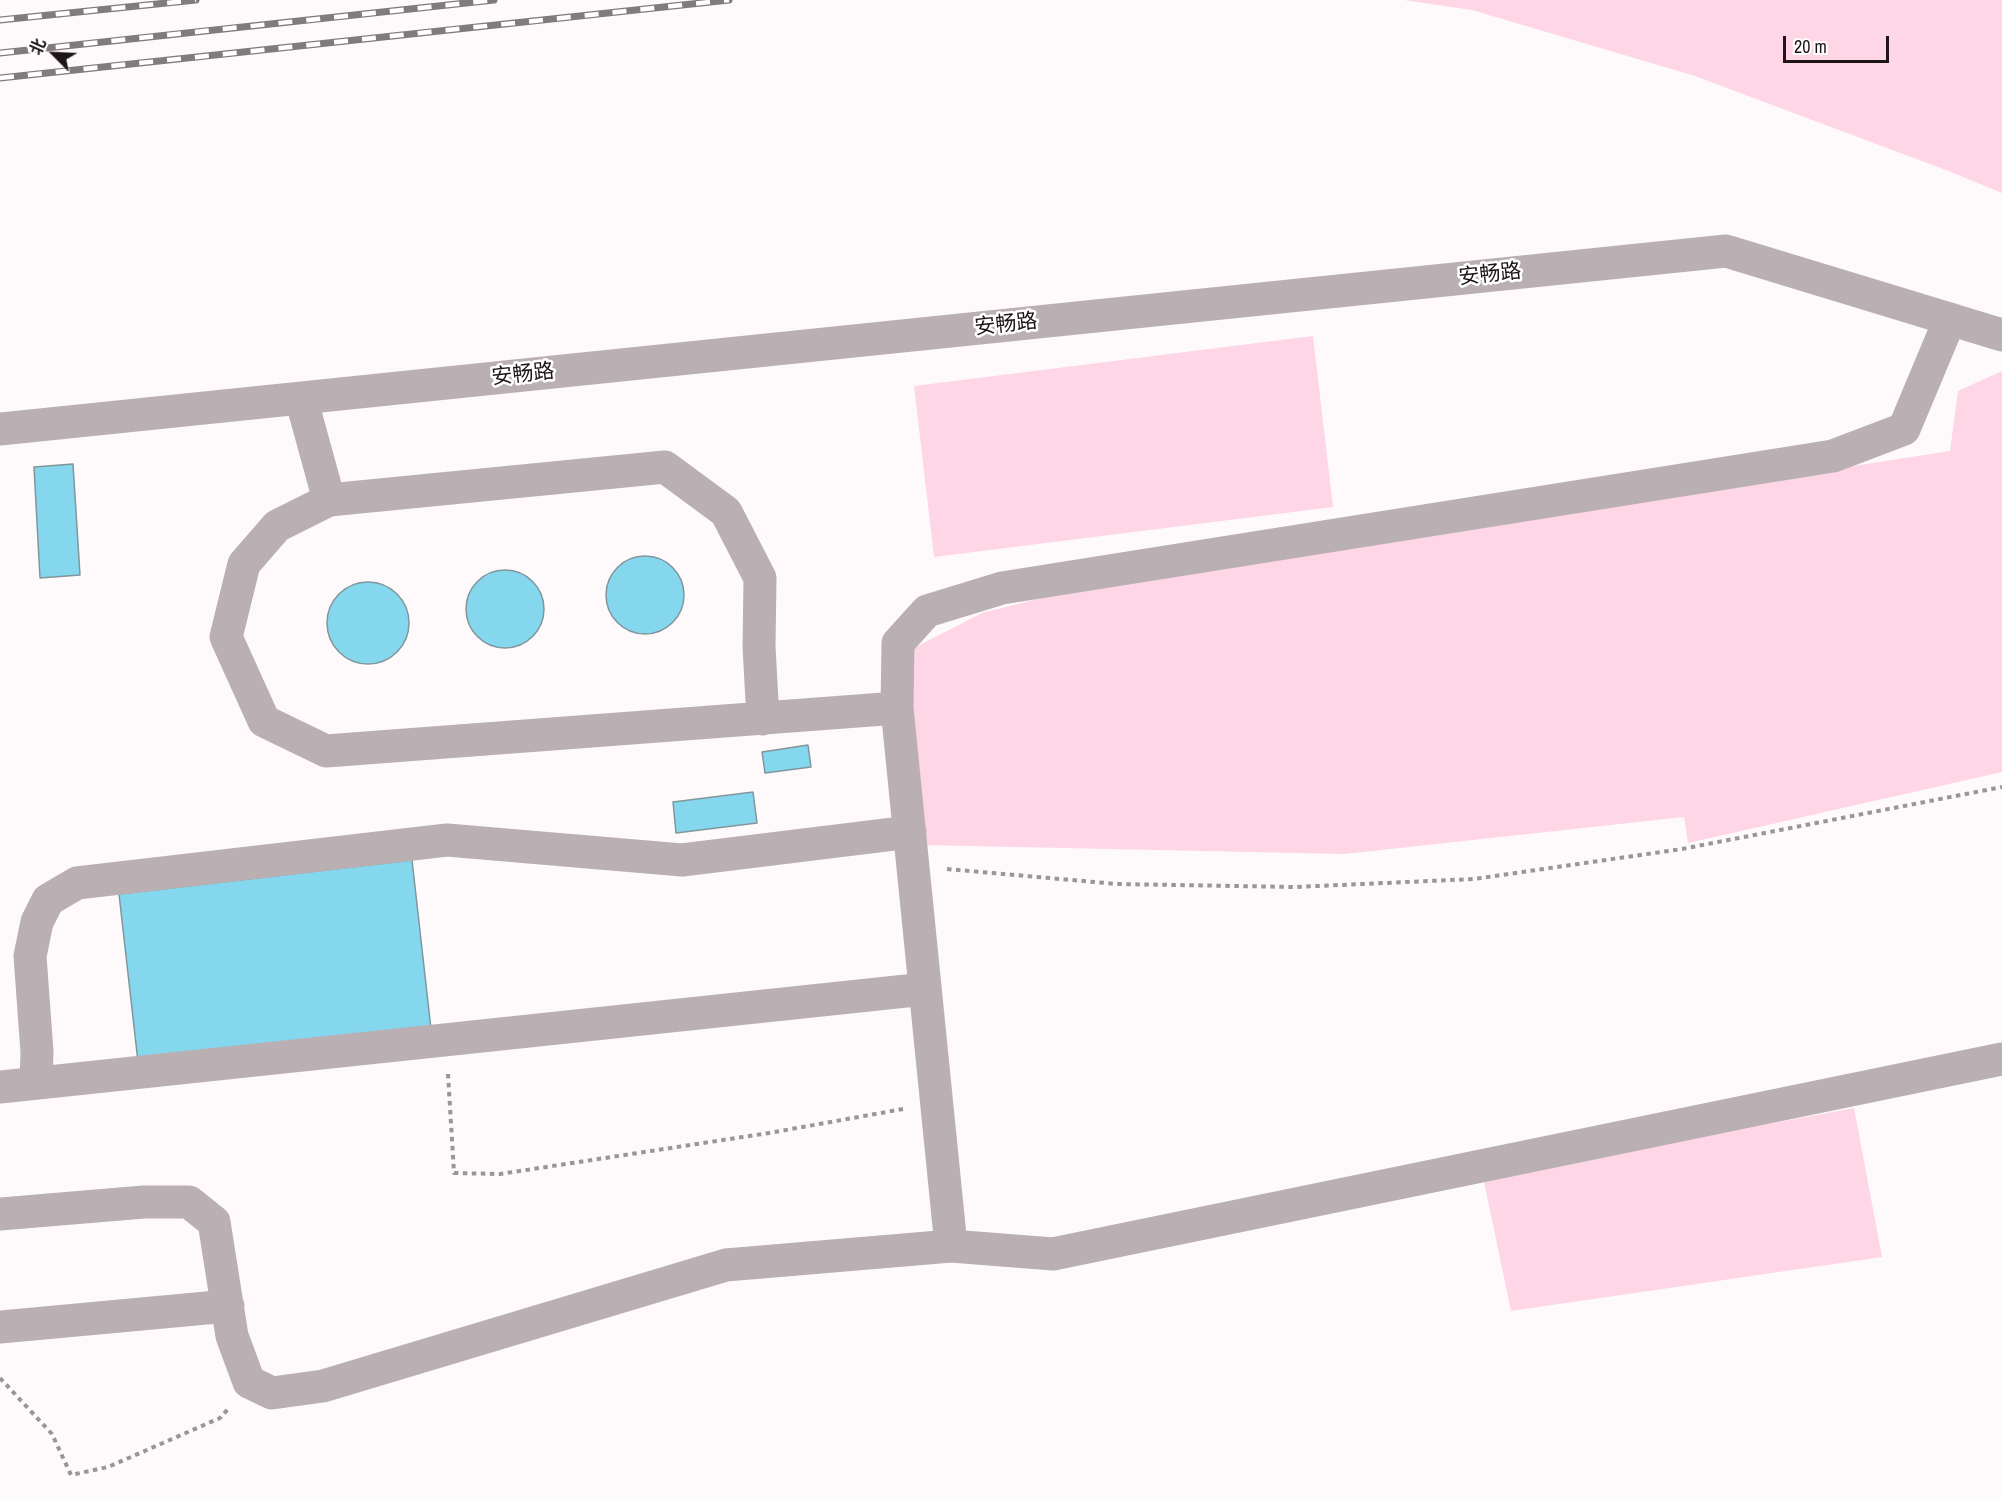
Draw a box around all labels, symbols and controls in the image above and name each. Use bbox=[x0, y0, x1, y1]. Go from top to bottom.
north arrow bbox=[24, 24, 84, 84]
scale bar bbox=[1786, 24, 1892, 62]
text: 20 m bbox=[1794, 34, 1827, 59]
text: 北 bbox=[24, 35, 51, 58]
street label: 安畅路 bbox=[1457, 259, 1523, 291]
street label: 安畅路 bbox=[973, 309, 1039, 341]
street label: 安畅路 bbox=[490, 359, 556, 391]

